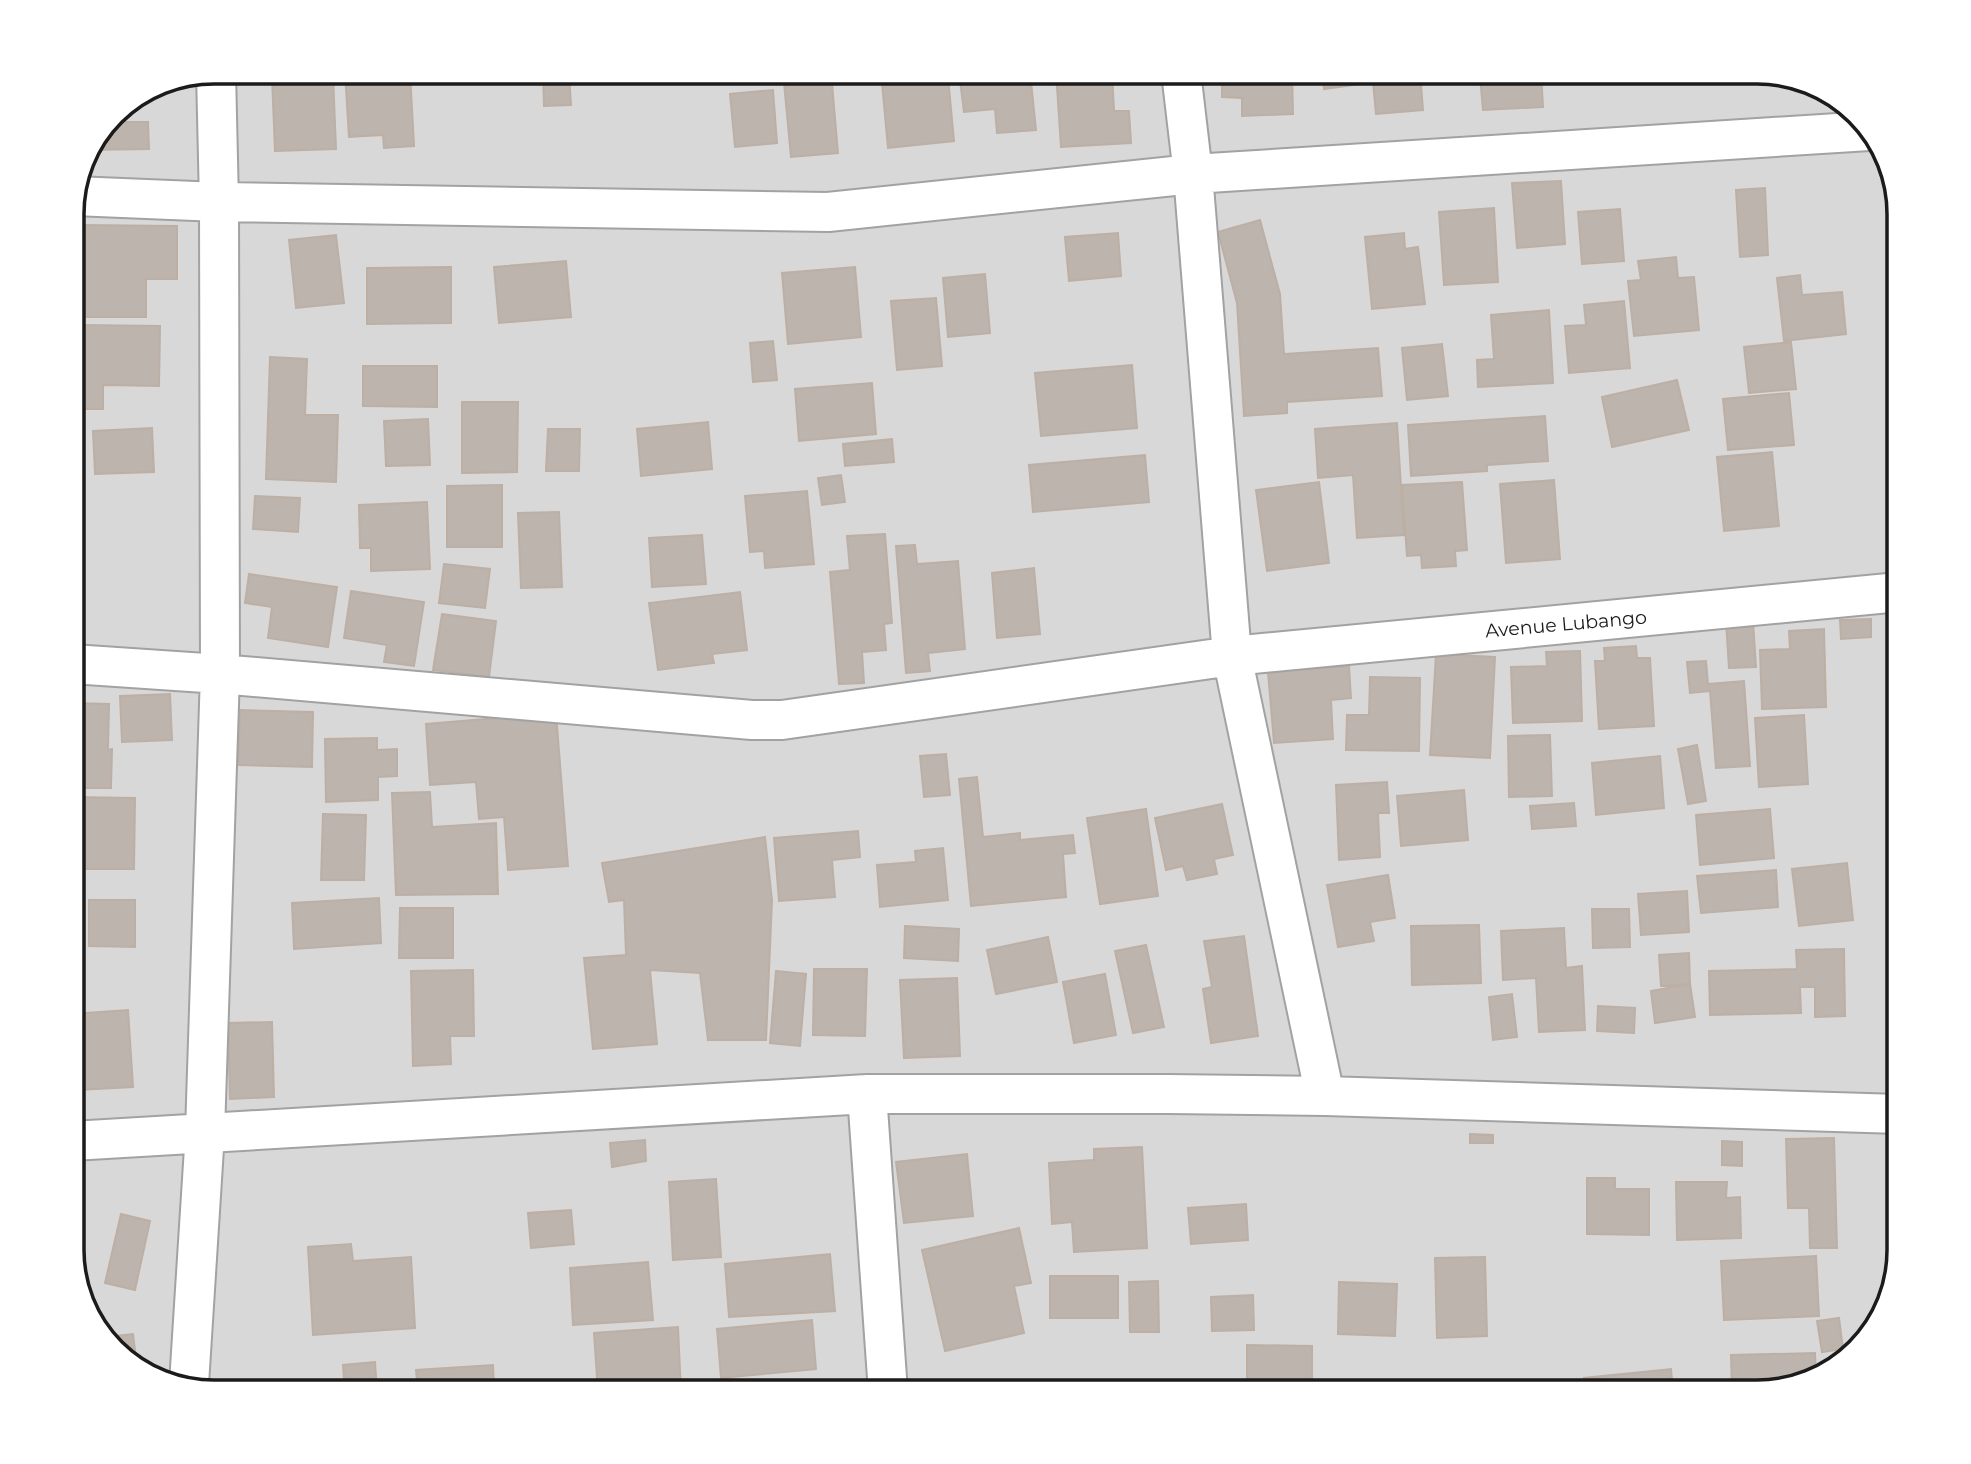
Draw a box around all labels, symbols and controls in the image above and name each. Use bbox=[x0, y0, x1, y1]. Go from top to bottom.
street label: Avenue Lubango bbox=[1484, 605, 1648, 643]

